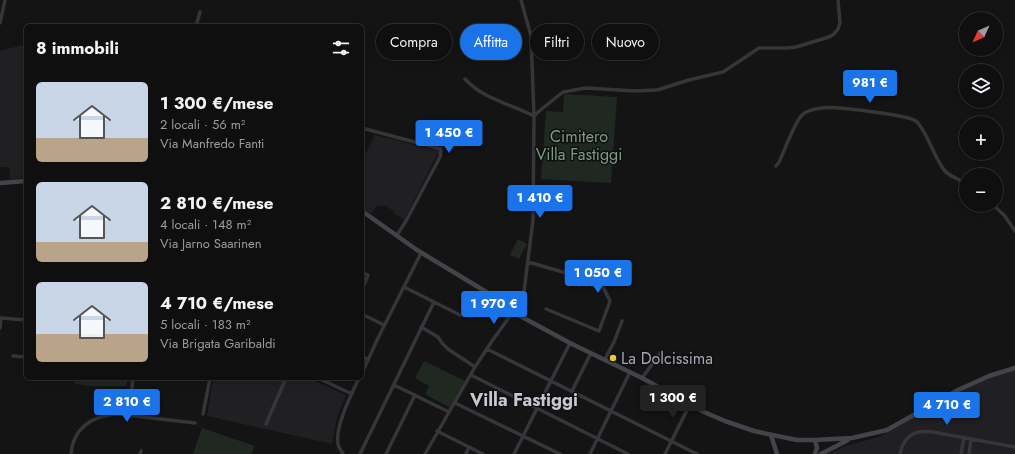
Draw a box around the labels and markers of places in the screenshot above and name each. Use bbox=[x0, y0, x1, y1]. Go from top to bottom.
pin: 981 € bbox=[842, 70, 898, 104]
pin: 1 450 € bbox=[412, 120, 486, 154]
pin: 1 410 € bbox=[503, 185, 577, 219]
pin: 1 050 € bbox=[561, 260, 635, 294]
pin: 1 970 € bbox=[457, 291, 531, 325]
place label: La Dolcissima bbox=[621, 347, 713, 370]
marker: La Dolcissima bbox=[608, 353, 618, 363]
pin: 1 300 € bbox=[636, 385, 710, 419]
pin: 2 810 € bbox=[90, 389, 164, 423]
pin: 4 710 € bbox=[910, 392, 984, 426]

